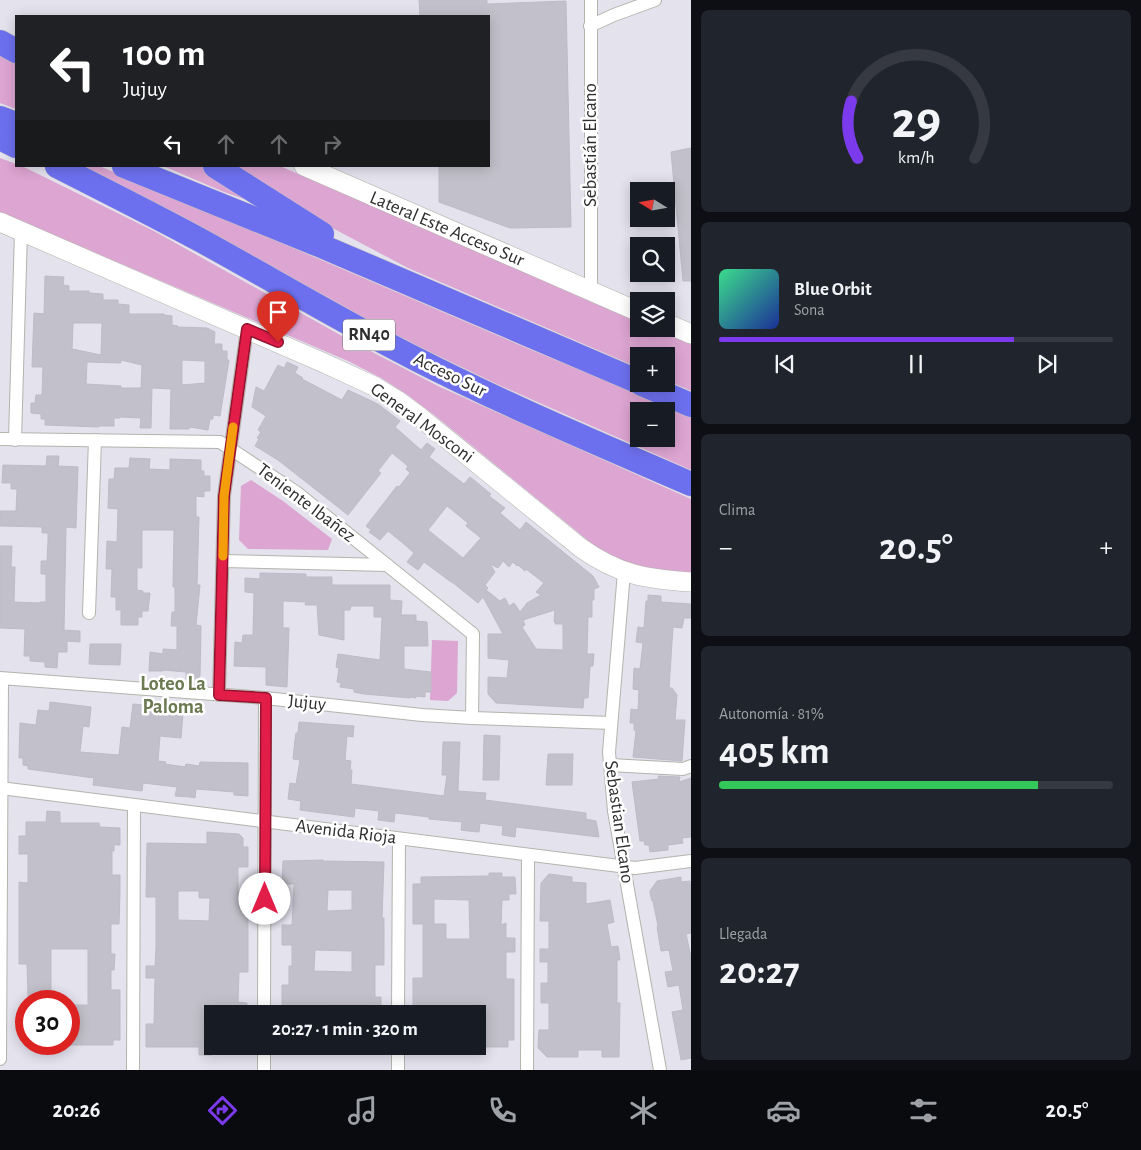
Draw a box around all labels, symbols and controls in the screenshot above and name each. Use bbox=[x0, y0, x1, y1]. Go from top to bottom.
icon: left bbox=[40, 35, 105, 100]
text: 100 m bbox=[123, 37, 206, 72]
text: Jujuy bbox=[123, 78, 167, 100]
street label: Sebastián Elcano bbox=[581, 83, 600, 207]
text: 29 bbox=[891, 95, 941, 147]
icon: left bbox=[159, 130, 187, 158]
icon: ahead bbox=[212, 130, 240, 158]
icon: ahead bbox=[265, 130, 293, 158]
icon: right bbox=[318, 130, 346, 158]
text: km/h bbox=[898, 149, 934, 167]
north arrow bbox=[630, 182, 675, 228]
map controls bbox=[630, 182, 675, 447]
street label: Lateral Este Acceso Sur bbox=[367, 188, 527, 270]
button: search bbox=[630, 237, 675, 282]
text: Blue Orbit bbox=[794, 280, 872, 299]
pin bbox=[257, 291, 299, 342]
button: layers bbox=[630, 292, 675, 337]
icon: arrive bbox=[264, 298, 292, 326]
text: Sona bbox=[794, 302, 825, 318]
road number: RN40 bbox=[343, 320, 395, 350]
button: + bbox=[630, 347, 675, 392]
street label: Acceso Sur bbox=[411, 349, 489, 401]
icon: previous bbox=[771, 350, 799, 378]
icon: pause bbox=[902, 350, 930, 378]
icon: next bbox=[1033, 350, 1061, 378]
street label: General Mosconi bbox=[367, 379, 477, 467]
button: − bbox=[630, 402, 675, 447]
street label: Teniente Ibañez bbox=[253, 460, 359, 546]
text: Clima bbox=[719, 502, 755, 518]
text: 20.5° bbox=[879, 529, 953, 567]
text: − bbox=[719, 534, 732, 562]
text: + bbox=[1100, 534, 1113, 562]
district label: Loteo La Paloma bbox=[140, 674, 206, 717]
street label: Jujuy bbox=[287, 692, 327, 714]
text: Autonomía · 81% bbox=[719, 706, 824, 722]
text: 405 km bbox=[719, 733, 830, 771]
street label: Sebastian Elcano bbox=[601, 759, 637, 885]
street label: Avenida Rioja bbox=[294, 816, 398, 848]
position arrow bbox=[238, 872, 290, 924]
text: Llegada bbox=[719, 926, 767, 942]
text: 20:27 bbox=[719, 953, 800, 991]
speed limit sign: 30 bbox=[15, 990, 80, 1055]
text: 20:27 · 1 min · 320 m bbox=[272, 1020, 418, 1039]
icon: directions bbox=[205, 1093, 240, 1128]
icon: music bbox=[345, 1093, 380, 1128]
icon: phone bbox=[485, 1093, 520, 1128]
icon: climate bbox=[626, 1093, 661, 1128]
icon: car bbox=[766, 1093, 801, 1128]
icon: filters bbox=[906, 1093, 941, 1128]
text: 20:26 bbox=[53, 1099, 100, 1121]
text: 20.5° bbox=[1046, 1099, 1088, 1121]

